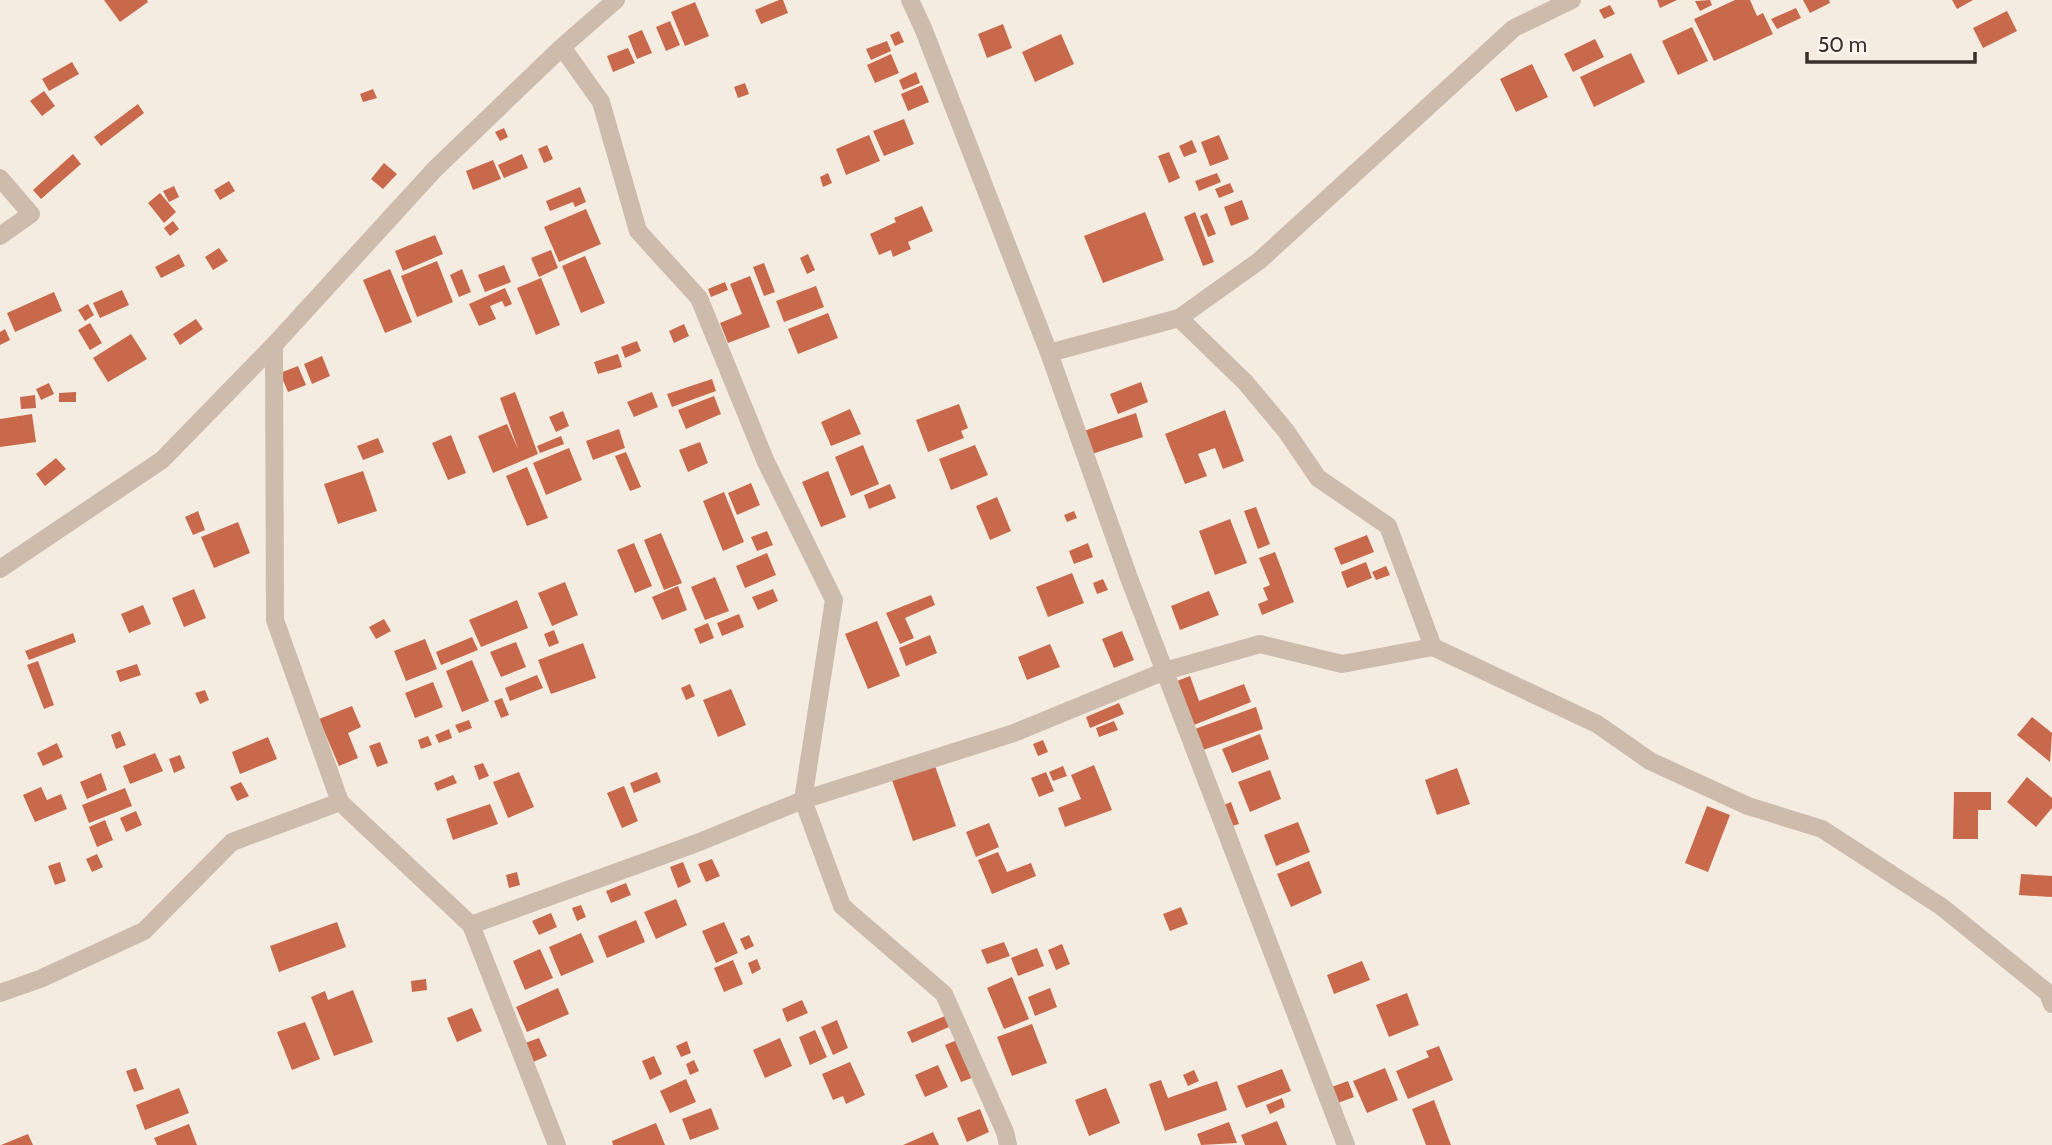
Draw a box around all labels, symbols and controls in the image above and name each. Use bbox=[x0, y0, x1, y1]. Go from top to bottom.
scale bar bbox=[1807, 21, 1975, 65]
text: 50 m bbox=[1818, 32, 1867, 57]

